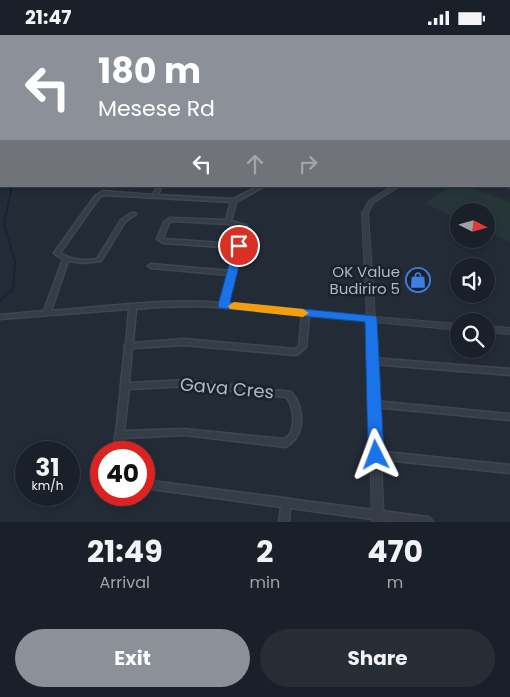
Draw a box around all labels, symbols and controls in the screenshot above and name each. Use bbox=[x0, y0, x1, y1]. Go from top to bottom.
text: 21:47 bbox=[25, 4, 71, 31]
text: 180 m bbox=[98, 46, 201, 95]
icon: left bbox=[15, 55, 80, 120]
text: Mesese Rd bbox=[98, 93, 215, 124]
icon: left bbox=[188, 150, 216, 178]
icon: ahead bbox=[241, 150, 269, 178]
icon: right bbox=[294, 150, 322, 178]
north arrow bbox=[450, 203, 495, 247]
map controls bbox=[450, 203, 495, 358]
pin bbox=[218, 225, 260, 267]
icon: arrive bbox=[225, 232, 253, 260]
button: sound bbox=[450, 258, 495, 303]
place label: OK Value Budiriro 5 bbox=[329, 261, 400, 299]
shop icon: OK Value Budiriro 5 bbox=[405, 267, 431, 293]
button: search bbox=[450, 313, 495, 358]
street label: Gava Cres bbox=[179, 371, 275, 405]
position arrow bbox=[349, 428, 401, 480]
speed limit sign: 40 bbox=[90, 441, 155, 506]
text: 31 bbox=[35, 450, 60, 485]
text: km/h bbox=[32, 477, 63, 494]
text: 21:49 bbox=[87, 530, 163, 573]
text: 2 bbox=[256, 530, 273, 573]
text: 470 bbox=[367, 530, 423, 573]
text: Arrival bbox=[100, 571, 150, 594]
text: min bbox=[250, 571, 280, 594]
text: m bbox=[387, 571, 403, 594]
button: Exit bbox=[15, 629, 250, 687]
button: Share bbox=[260, 629, 495, 687]

